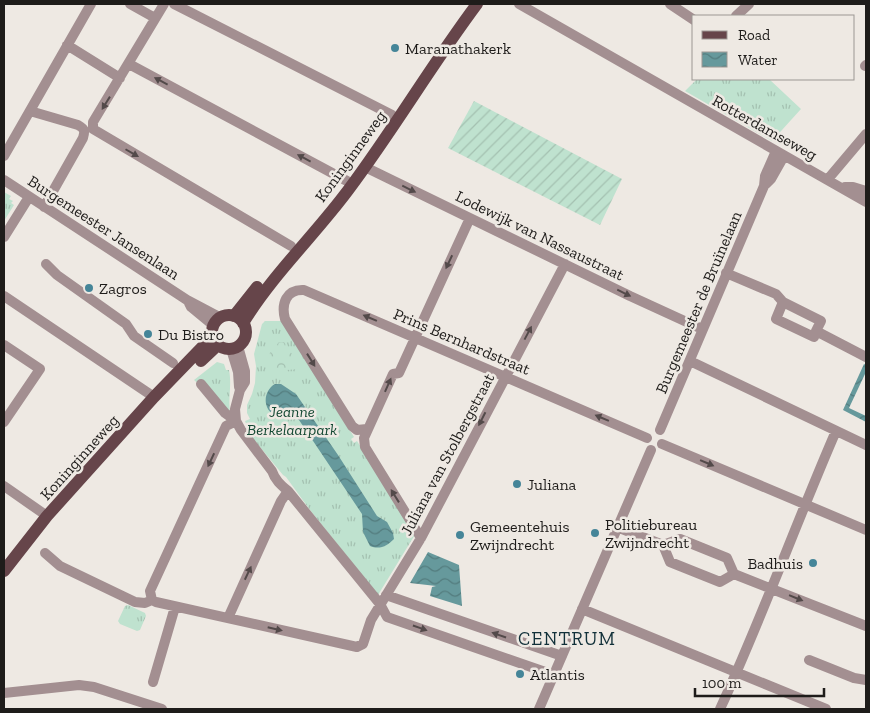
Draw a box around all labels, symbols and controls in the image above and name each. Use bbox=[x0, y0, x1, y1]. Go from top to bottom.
legend bbox=[692, 15, 855, 80]
text: Road bbox=[738, 26, 771, 44]
place label: Maranathakerk bbox=[405, 39, 512, 58]
marker: Maranathakerk bbox=[389, 42, 401, 54]
text: Water bbox=[738, 51, 778, 69]
one-way arrow bbox=[153, 77, 168, 85]
street label: Rotterdamseweg bbox=[709, 91, 821, 164]
one-way arrow bbox=[101, 96, 110, 109]
street label: Koninginneweg bbox=[311, 107, 390, 206]
one-way arrow bbox=[126, 149, 139, 158]
one-way arrow bbox=[297, 154, 311, 162]
street label: Burgemeester Jansenlaan bbox=[24, 171, 184, 284]
one-way arrow bbox=[402, 185, 416, 193]
street label: Lodewijk van Nassaustraat bbox=[452, 186, 627, 285]
street label: Burgemeester de Bruïnelaan bbox=[651, 207, 746, 396]
one-way arrow bbox=[445, 255, 453, 269]
place label: Zagros bbox=[99, 279, 147, 298]
marker: Zagros bbox=[83, 282, 95, 294]
one-way arrow bbox=[617, 289, 631, 297]
street label: Prins Bernhardstraat bbox=[391, 304, 533, 379]
one-way arrow bbox=[363, 314, 377, 322]
place label: Du Bistro bbox=[158, 325, 224, 344]
one-way arrow bbox=[524, 326, 532, 340]
marker: Du Bistro bbox=[142, 328, 154, 340]
one-way arrow bbox=[306, 354, 316, 367]
street label: Juliana van Stolbergstraat bbox=[397, 370, 498, 539]
one-way arrow bbox=[384, 378, 392, 392]
park label: Jeanne Berkelaarpark bbox=[247, 402, 337, 439]
street label: Koninginneweg bbox=[36, 411, 123, 504]
one-way arrow bbox=[478, 412, 486, 427]
one-way arrow bbox=[595, 414, 610, 422]
one-way arrow bbox=[206, 453, 214, 467]
one-way arrow bbox=[700, 459, 715, 467]
place label: Juliana bbox=[527, 475, 577, 494]
marker: Juliana bbox=[511, 478, 523, 490]
one-way arrow bbox=[391, 490, 400, 503]
place label: Politiebureau Zwijndrecht bbox=[605, 515, 697, 552]
place label: Gemeentehuis Zwijndrecht bbox=[470, 517, 569, 554]
marker: Politiebureau Zwijndrecht bbox=[589, 527, 601, 539]
marker: Gemeentehuis Zwijndrecht bbox=[454, 529, 466, 541]
place label: Badhuis bbox=[747, 554, 803, 573]
marker: Badhuis bbox=[807, 557, 819, 569]
one-way arrow bbox=[244, 566, 252, 580]
one-way arrow bbox=[789, 595, 803, 603]
one-way arrow bbox=[412, 624, 427, 632]
one-way arrow bbox=[268, 625, 284, 633]
district label: CENTRUM bbox=[518, 627, 616, 650]
one-way arrow bbox=[492, 630, 507, 638]
place label: Atlantis bbox=[530, 665, 585, 684]
scale bar bbox=[695, 666, 824, 698]
marker: Atlantis bbox=[514, 668, 526, 680]
text: 100 m bbox=[702, 674, 741, 692]

